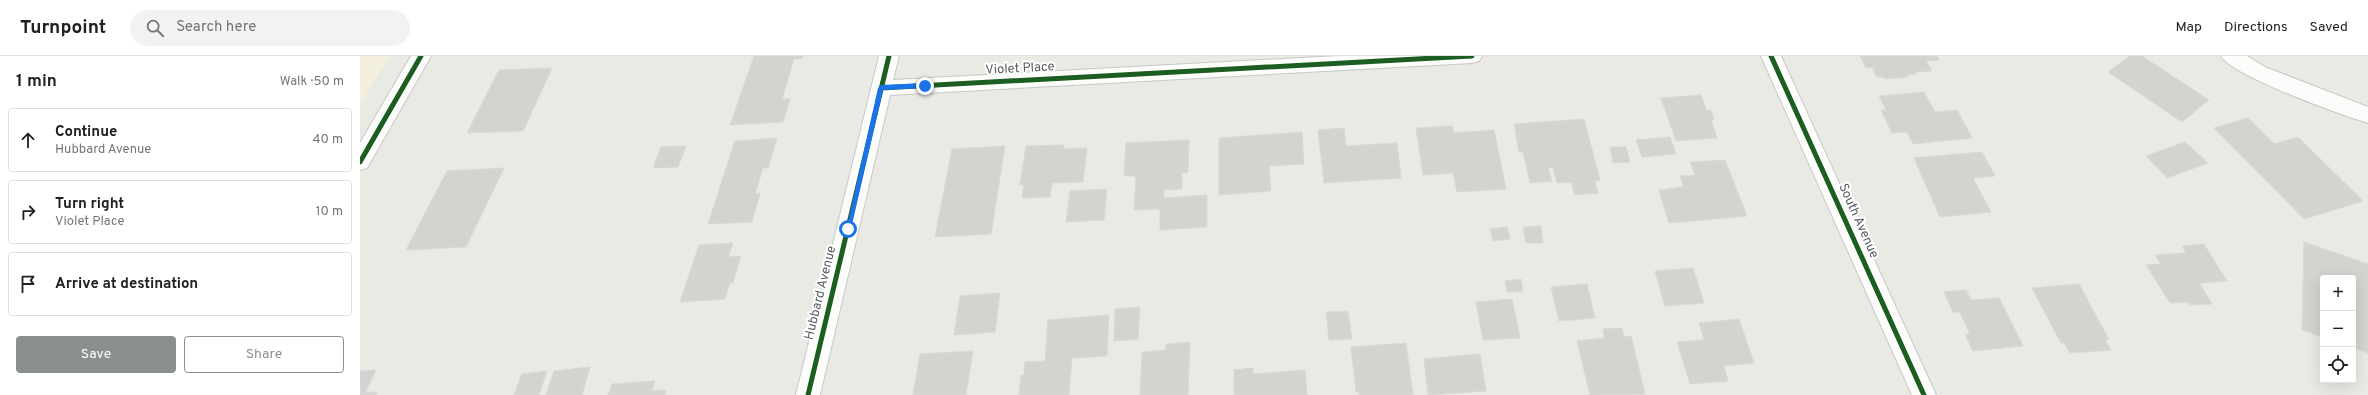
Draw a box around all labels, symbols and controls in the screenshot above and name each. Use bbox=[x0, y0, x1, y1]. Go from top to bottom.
search box bbox=[130, 10, 410, 46]
text: Turnpoint bbox=[20, 16, 106, 40]
icon: search bbox=[144, 17, 166, 39]
text: Search here bbox=[176, 18, 256, 37]
text: Map bbox=[2176, 19, 2202, 36]
text: Directions bbox=[2224, 19, 2288, 36]
text: Saved bbox=[2310, 19, 2348, 36]
street label: Violet Place bbox=[985, 59, 1055, 79]
text: 1 min bbox=[16, 71, 57, 93]
text: Walk · 50 m bbox=[280, 74, 344, 90]
route end bbox=[916, 77, 934, 95]
text: Continue bbox=[55, 123, 117, 142]
icon: ahead bbox=[17, 129, 39, 151]
text: 40 m bbox=[313, 132, 343, 148]
text: Hubbard Avenue bbox=[55, 142, 151, 158]
street label: South Avenue bbox=[1834, 181, 1882, 261]
text: Turn right bbox=[55, 195, 124, 214]
icon: right bbox=[17, 201, 39, 223]
text: 10 m bbox=[316, 204, 343, 220]
text: Violet Place bbox=[55, 214, 125, 230]
route start bbox=[839, 220, 857, 238]
street label: Hubbard Avenue bbox=[802, 244, 840, 342]
icon: arrive bbox=[17, 273, 39, 295]
text: Arrive at destination bbox=[55, 275, 198, 294]
map controls bbox=[2320, 275, 2356, 383]
button: + bbox=[2320, 275, 2356, 311]
button: − bbox=[2320, 311, 2356, 347]
button: Save bbox=[16, 336, 176, 373]
button: Share bbox=[184, 336, 344, 373]
button: locate bbox=[2320, 347, 2356, 383]

